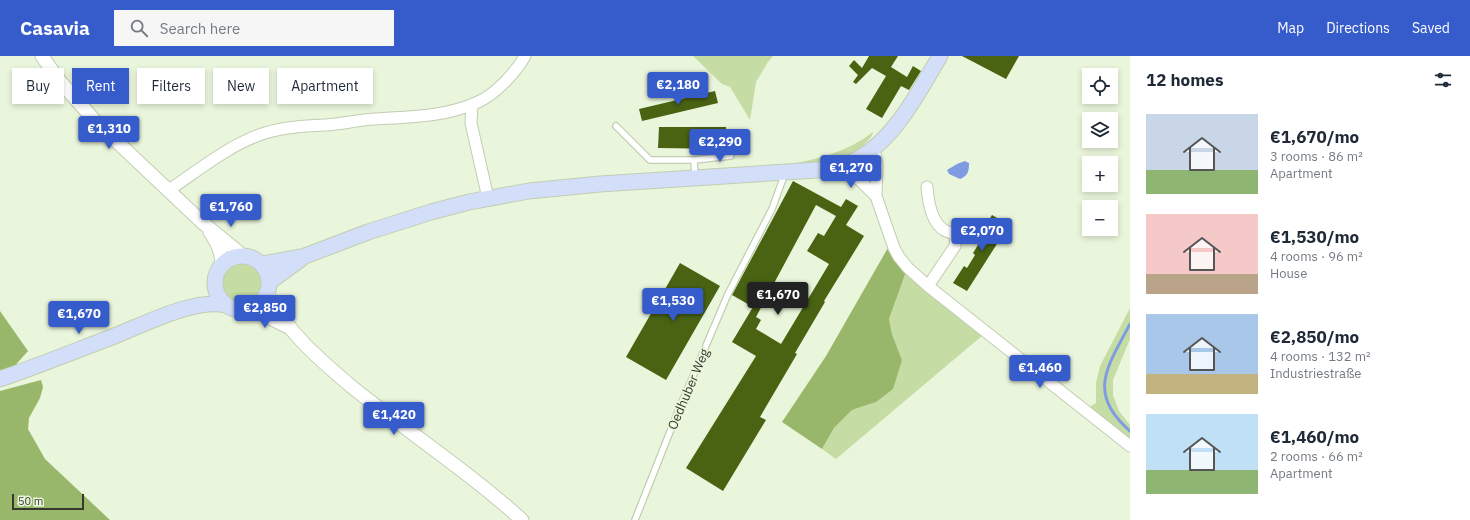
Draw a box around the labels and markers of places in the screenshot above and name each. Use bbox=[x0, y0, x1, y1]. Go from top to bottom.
pin: €2,180 bbox=[645, 72, 711, 106]
pin: €1,310 bbox=[76, 116, 142, 150]
pin: €2,290 bbox=[687, 129, 753, 163]
pin: €1,270 bbox=[818, 155, 884, 189]
pin: €1,760 bbox=[198, 194, 264, 228]
pin: €2,070 bbox=[949, 218, 1015, 252]
pin: €1,670 bbox=[745, 282, 811, 316]
pin: €1,530 bbox=[640, 288, 706, 322]
pin: €2,850 bbox=[232, 295, 298, 329]
pin: €1,670 bbox=[46, 301, 112, 335]
pin: €1,460 bbox=[1007, 355, 1073, 389]
pin: €1,420 bbox=[361, 402, 427, 436]

